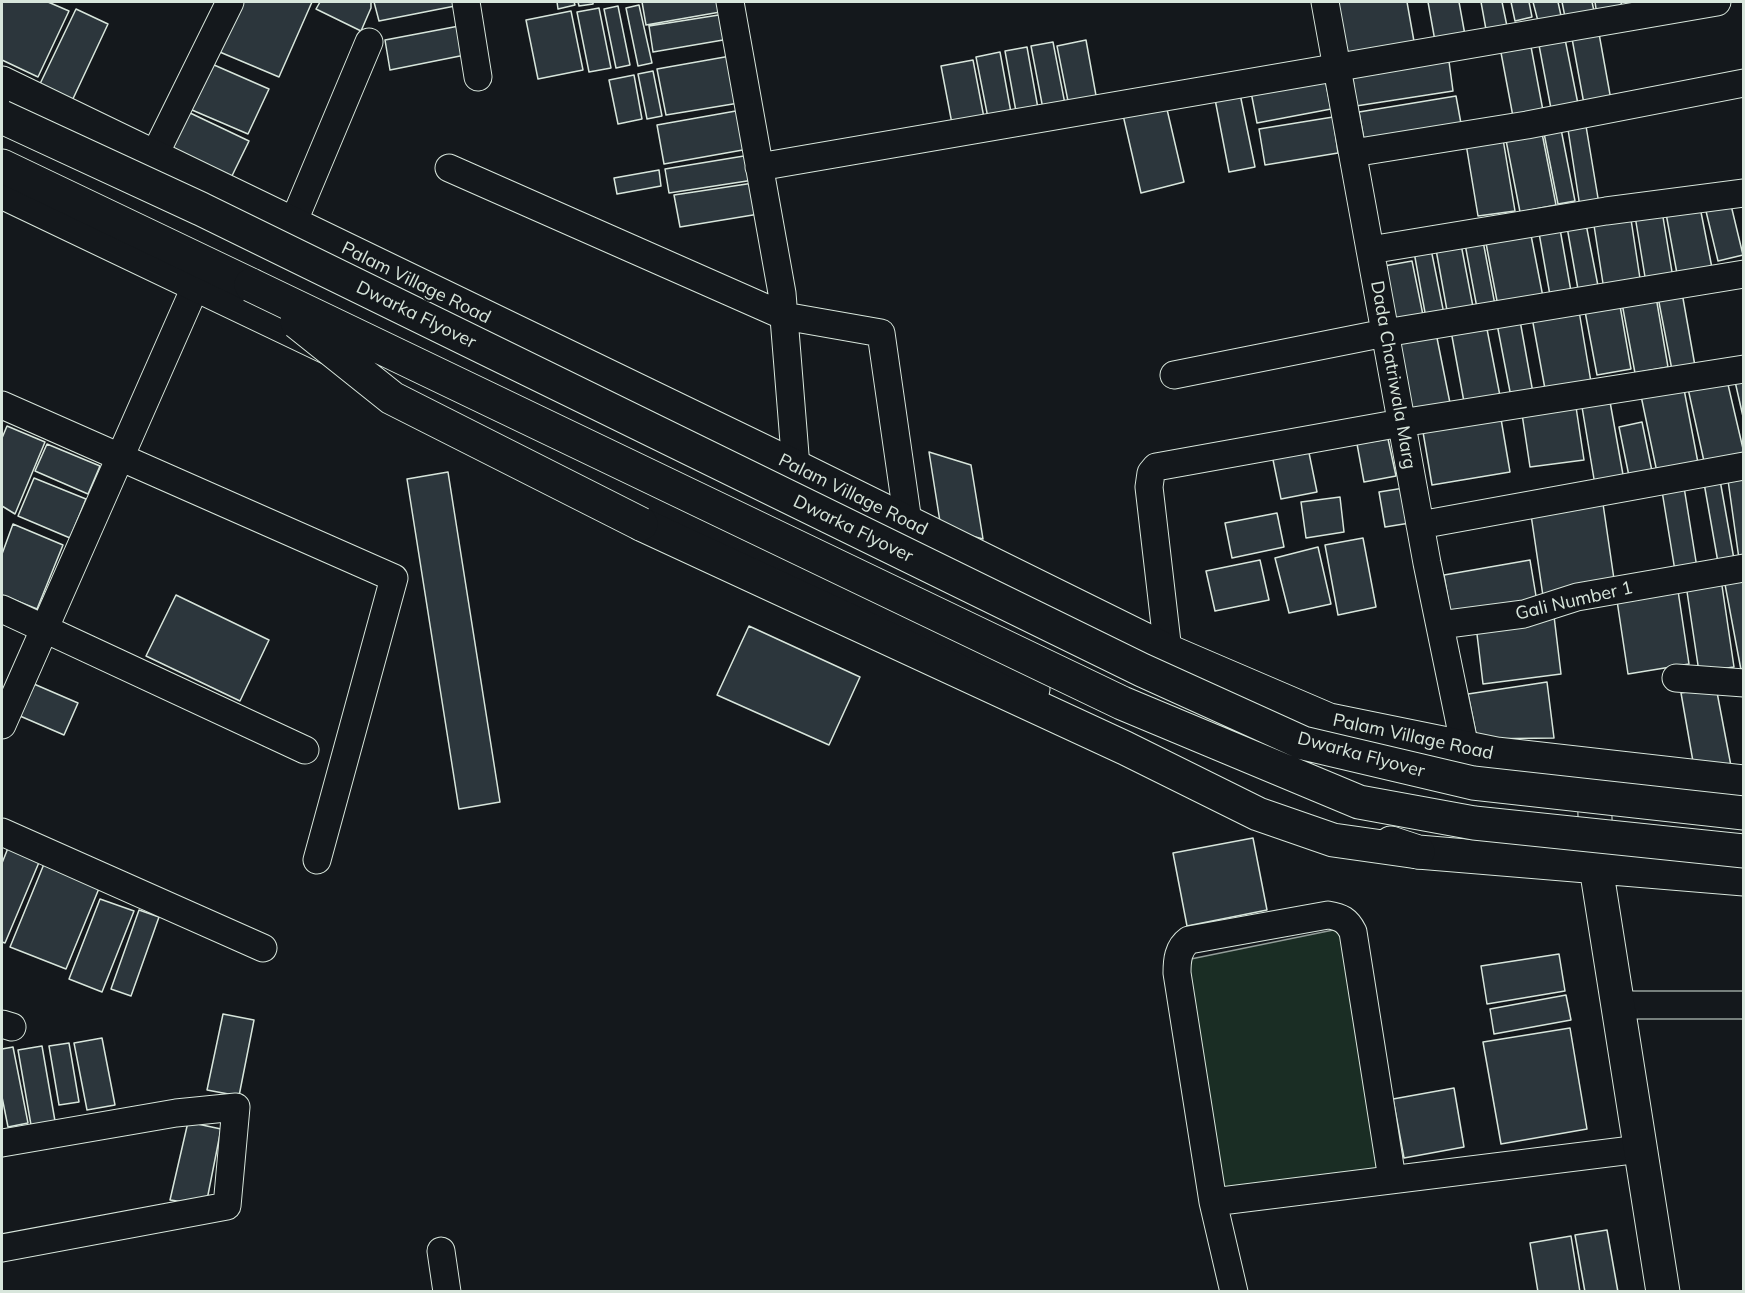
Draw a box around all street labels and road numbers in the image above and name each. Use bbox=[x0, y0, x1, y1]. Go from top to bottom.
street label: Palam Village Road bbox=[338, 237, 494, 329]
street label: Dwarka Flyover bbox=[353, 277, 479, 353]
street label: Dada Chatriwala Marg bbox=[1366, 279, 1420, 471]
street label: Palam Village Road bbox=[775, 449, 931, 541]
street label: Dwarka Flyover bbox=[790, 491, 916, 567]
street label: Gali Number 1 bbox=[1513, 577, 1635, 625]
street label: Palam Village Road bbox=[1331, 709, 1495, 765]
street label: Dwarka Flyover bbox=[1295, 728, 1427, 782]

